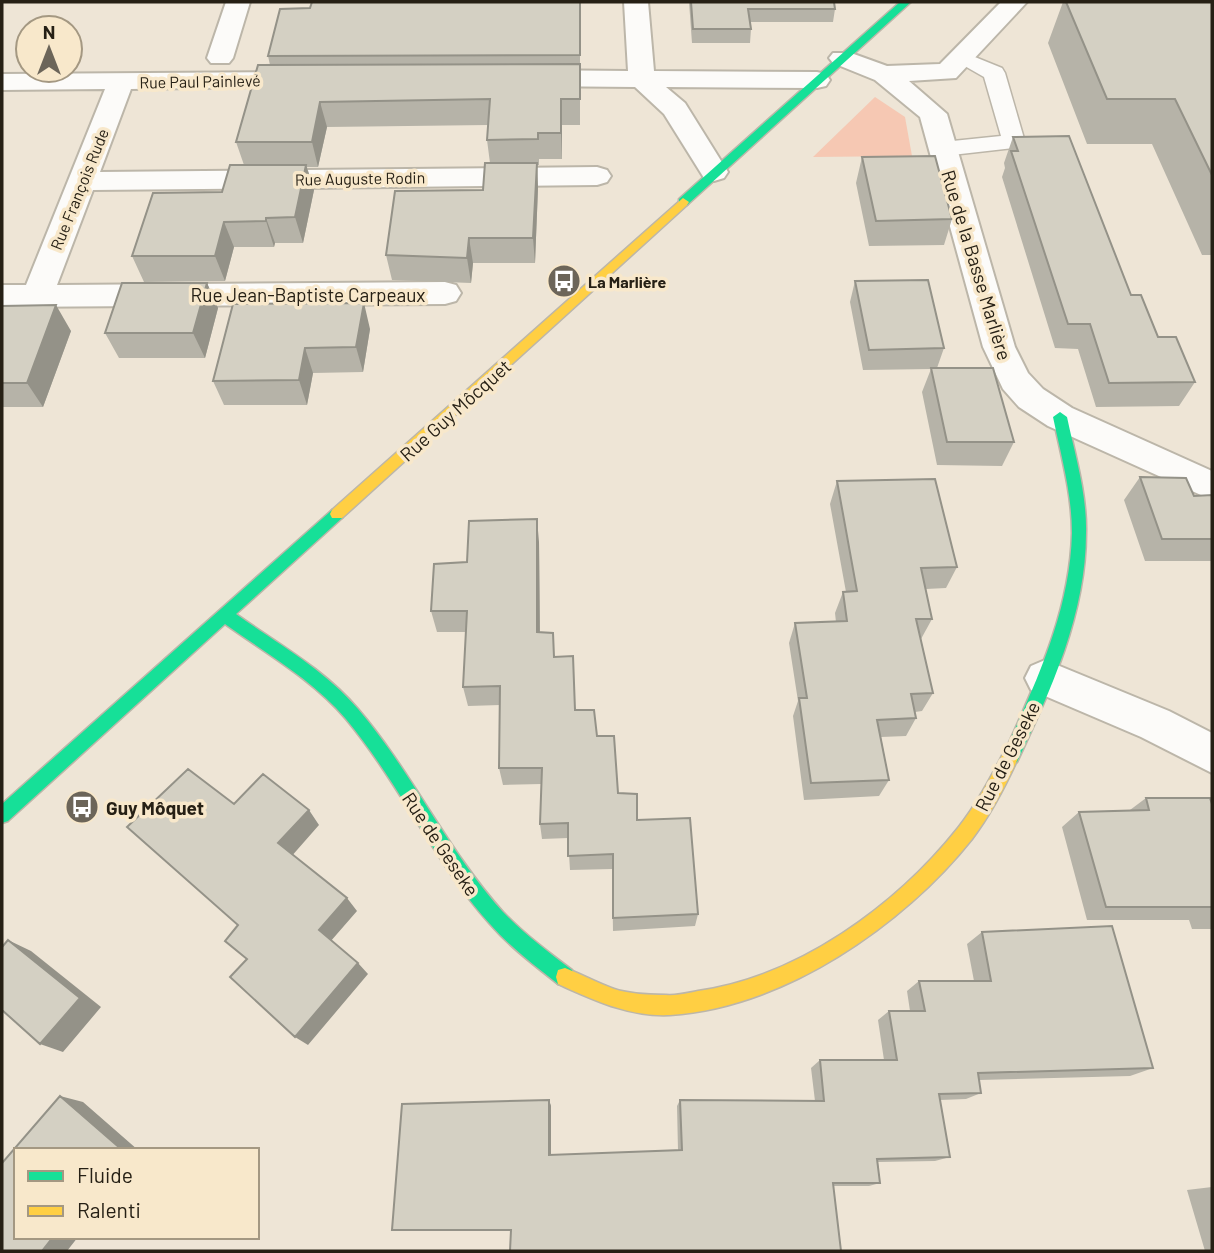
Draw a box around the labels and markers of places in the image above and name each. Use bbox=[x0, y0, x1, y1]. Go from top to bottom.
bus stop icon: La Marlière bbox=[545, 262, 583, 300]
place label: La Marlière bbox=[588, 272, 666, 291]
bus stop icon: Guy Môquet bbox=[63, 788, 101, 826]
place label: Guy Môquet bbox=[106, 796, 204, 819]

